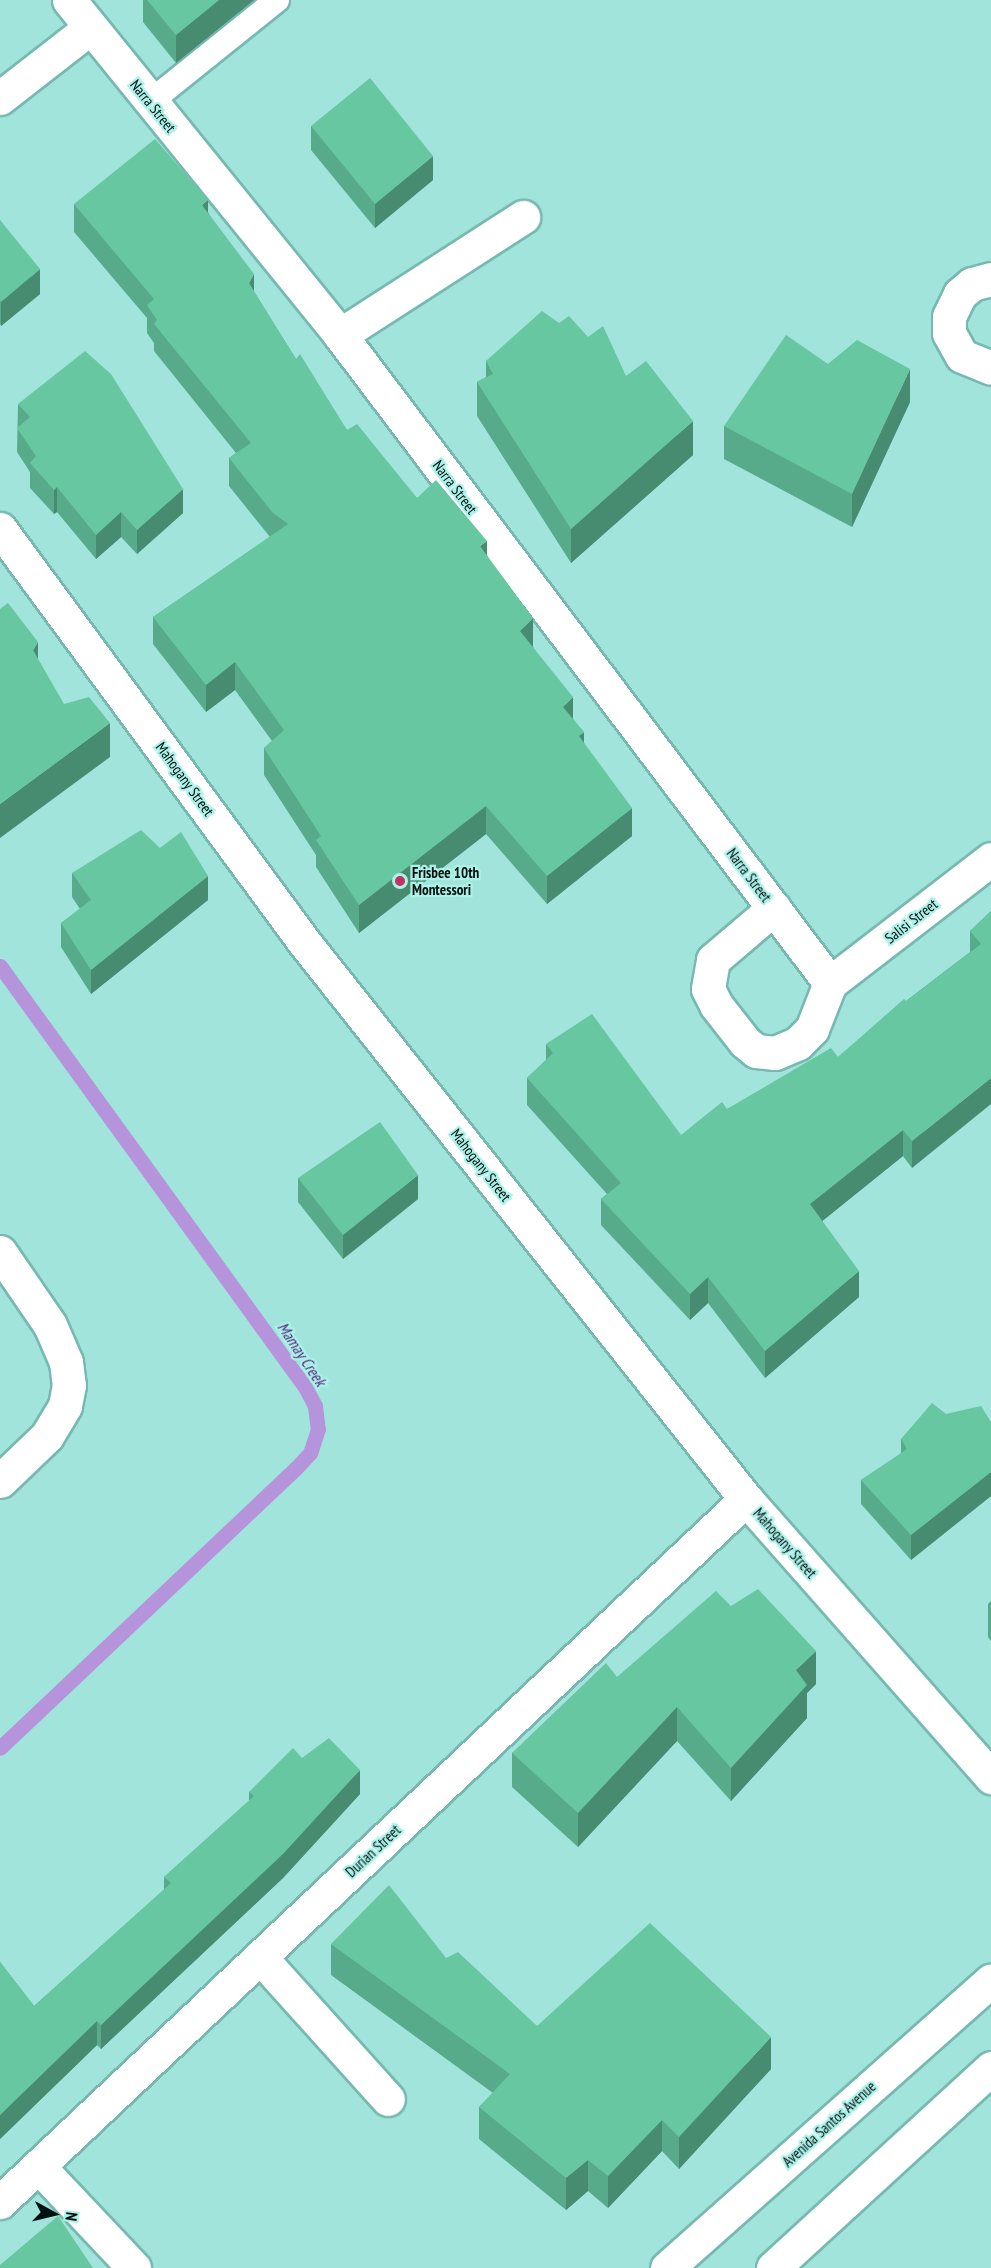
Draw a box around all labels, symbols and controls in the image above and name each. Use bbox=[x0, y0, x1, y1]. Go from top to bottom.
street label: Narra Street bbox=[126, 76, 180, 136]
street label: Narra Street bbox=[429, 457, 481, 517]
street label: Mahogany Street bbox=[152, 738, 218, 820]
street label: Narra Street bbox=[723, 845, 775, 905]
place label: Frisbee 10th Montessori bbox=[412, 863, 479, 898]
marker: Frisbee 10th Montessori bbox=[393, 874, 407, 888]
street label: Salisi Street bbox=[881, 895, 941, 947]
street label: Mahogany Street bbox=[447, 1125, 515, 1205]
water label: Mamay Creek bbox=[273, 1318, 331, 1390]
street label: Mahogany Street bbox=[749, 1504, 821, 1582]
street label: Durian Street bbox=[342, 1821, 404, 1881]
street label: Avenida Santos Avenue bbox=[778, 2077, 880, 2171]
north arrow bbox=[24, 2184, 84, 2244]
text: N bbox=[61, 2211, 82, 2222]

